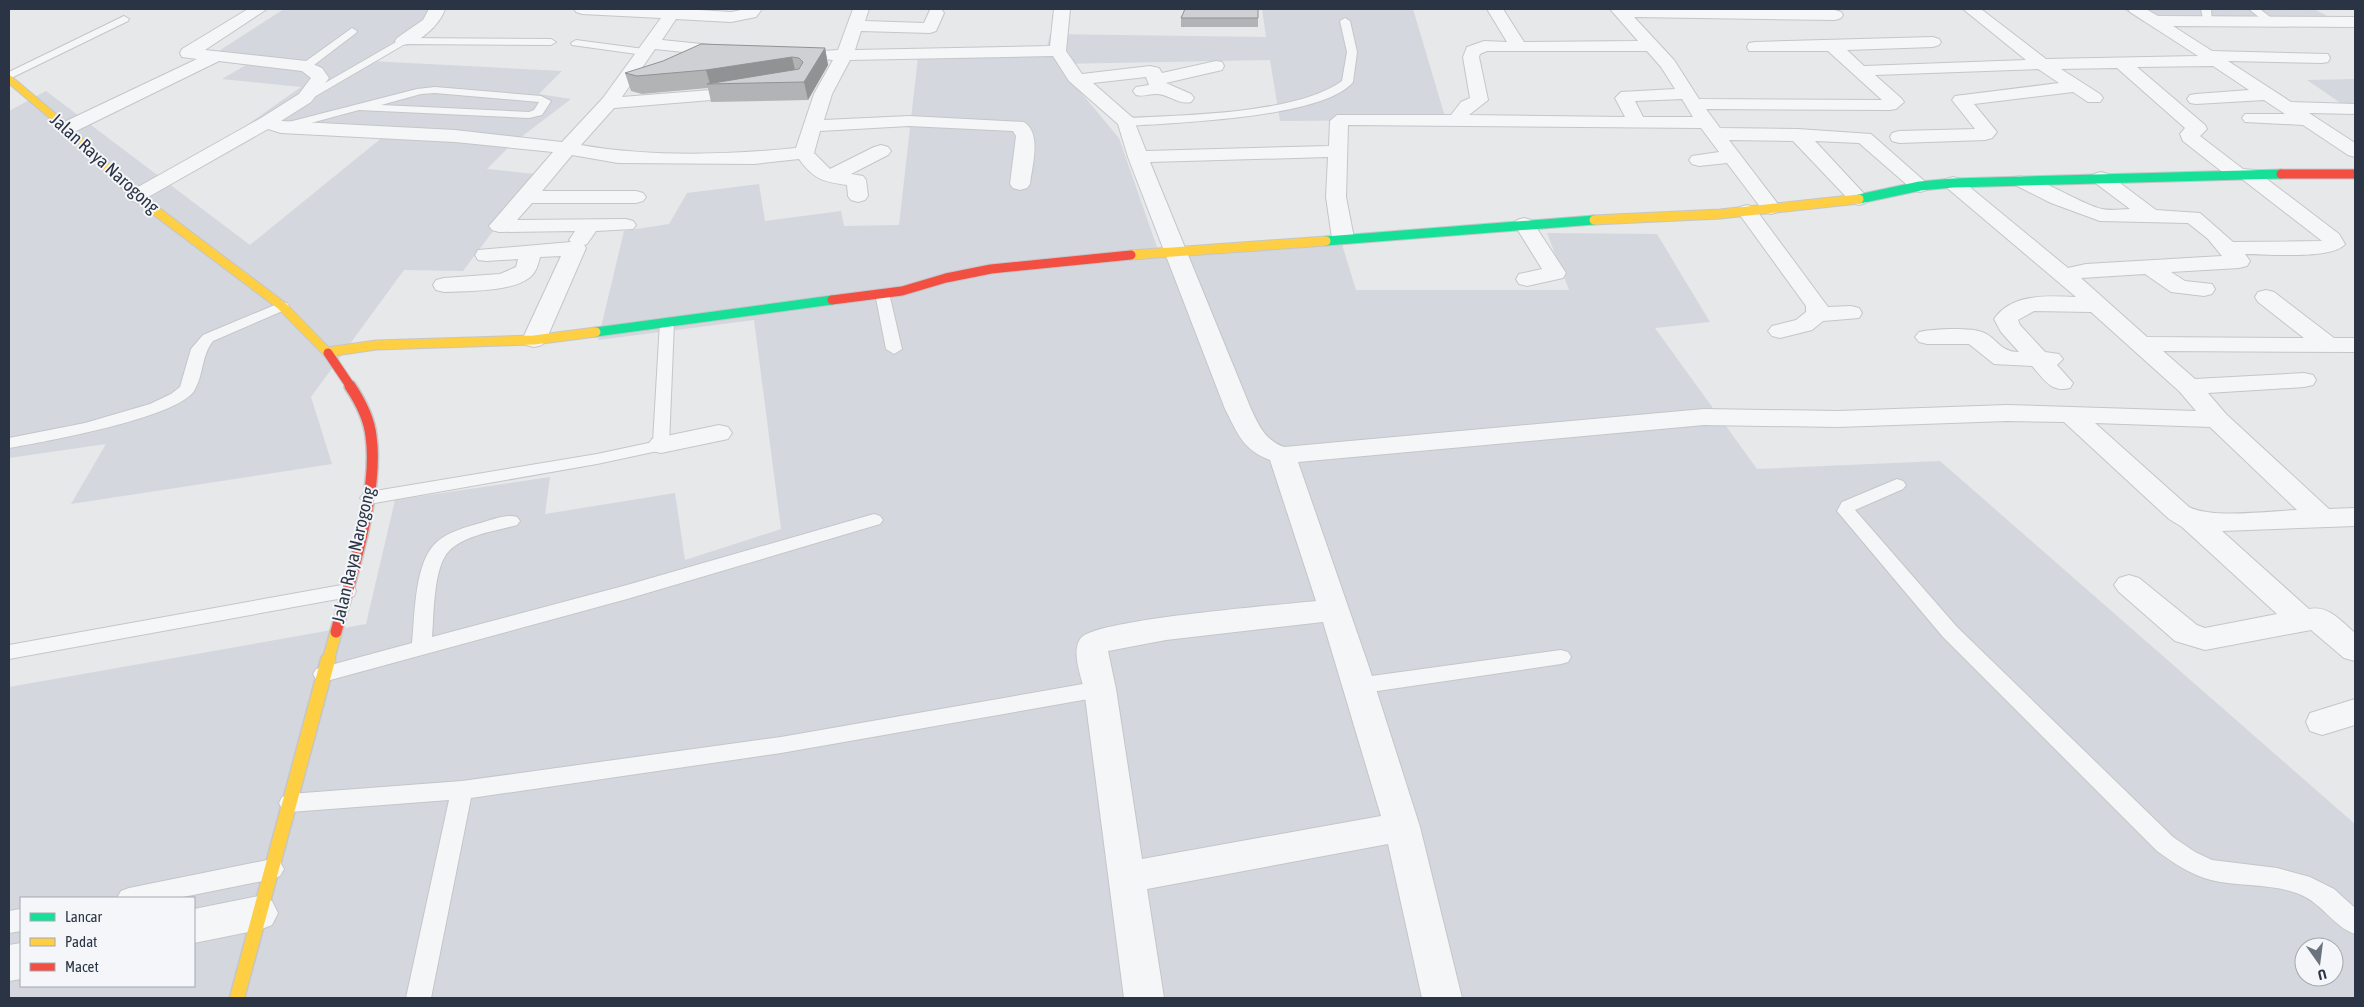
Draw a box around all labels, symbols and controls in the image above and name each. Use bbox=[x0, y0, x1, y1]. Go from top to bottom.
street label: Jalan Raya Narogong bbox=[46, 109, 164, 217]
street label: Jalan Raya Narogong bbox=[327, 485, 379, 625]
legend bbox=[20, 897, 195, 987]
text: Lancar bbox=[65, 908, 103, 925]
text: Padat bbox=[65, 933, 97, 950]
north arrow bbox=[2294, 937, 2344, 987]
text: Macet bbox=[65, 958, 99, 975]
text: U bbox=[2316, 966, 2328, 983]

